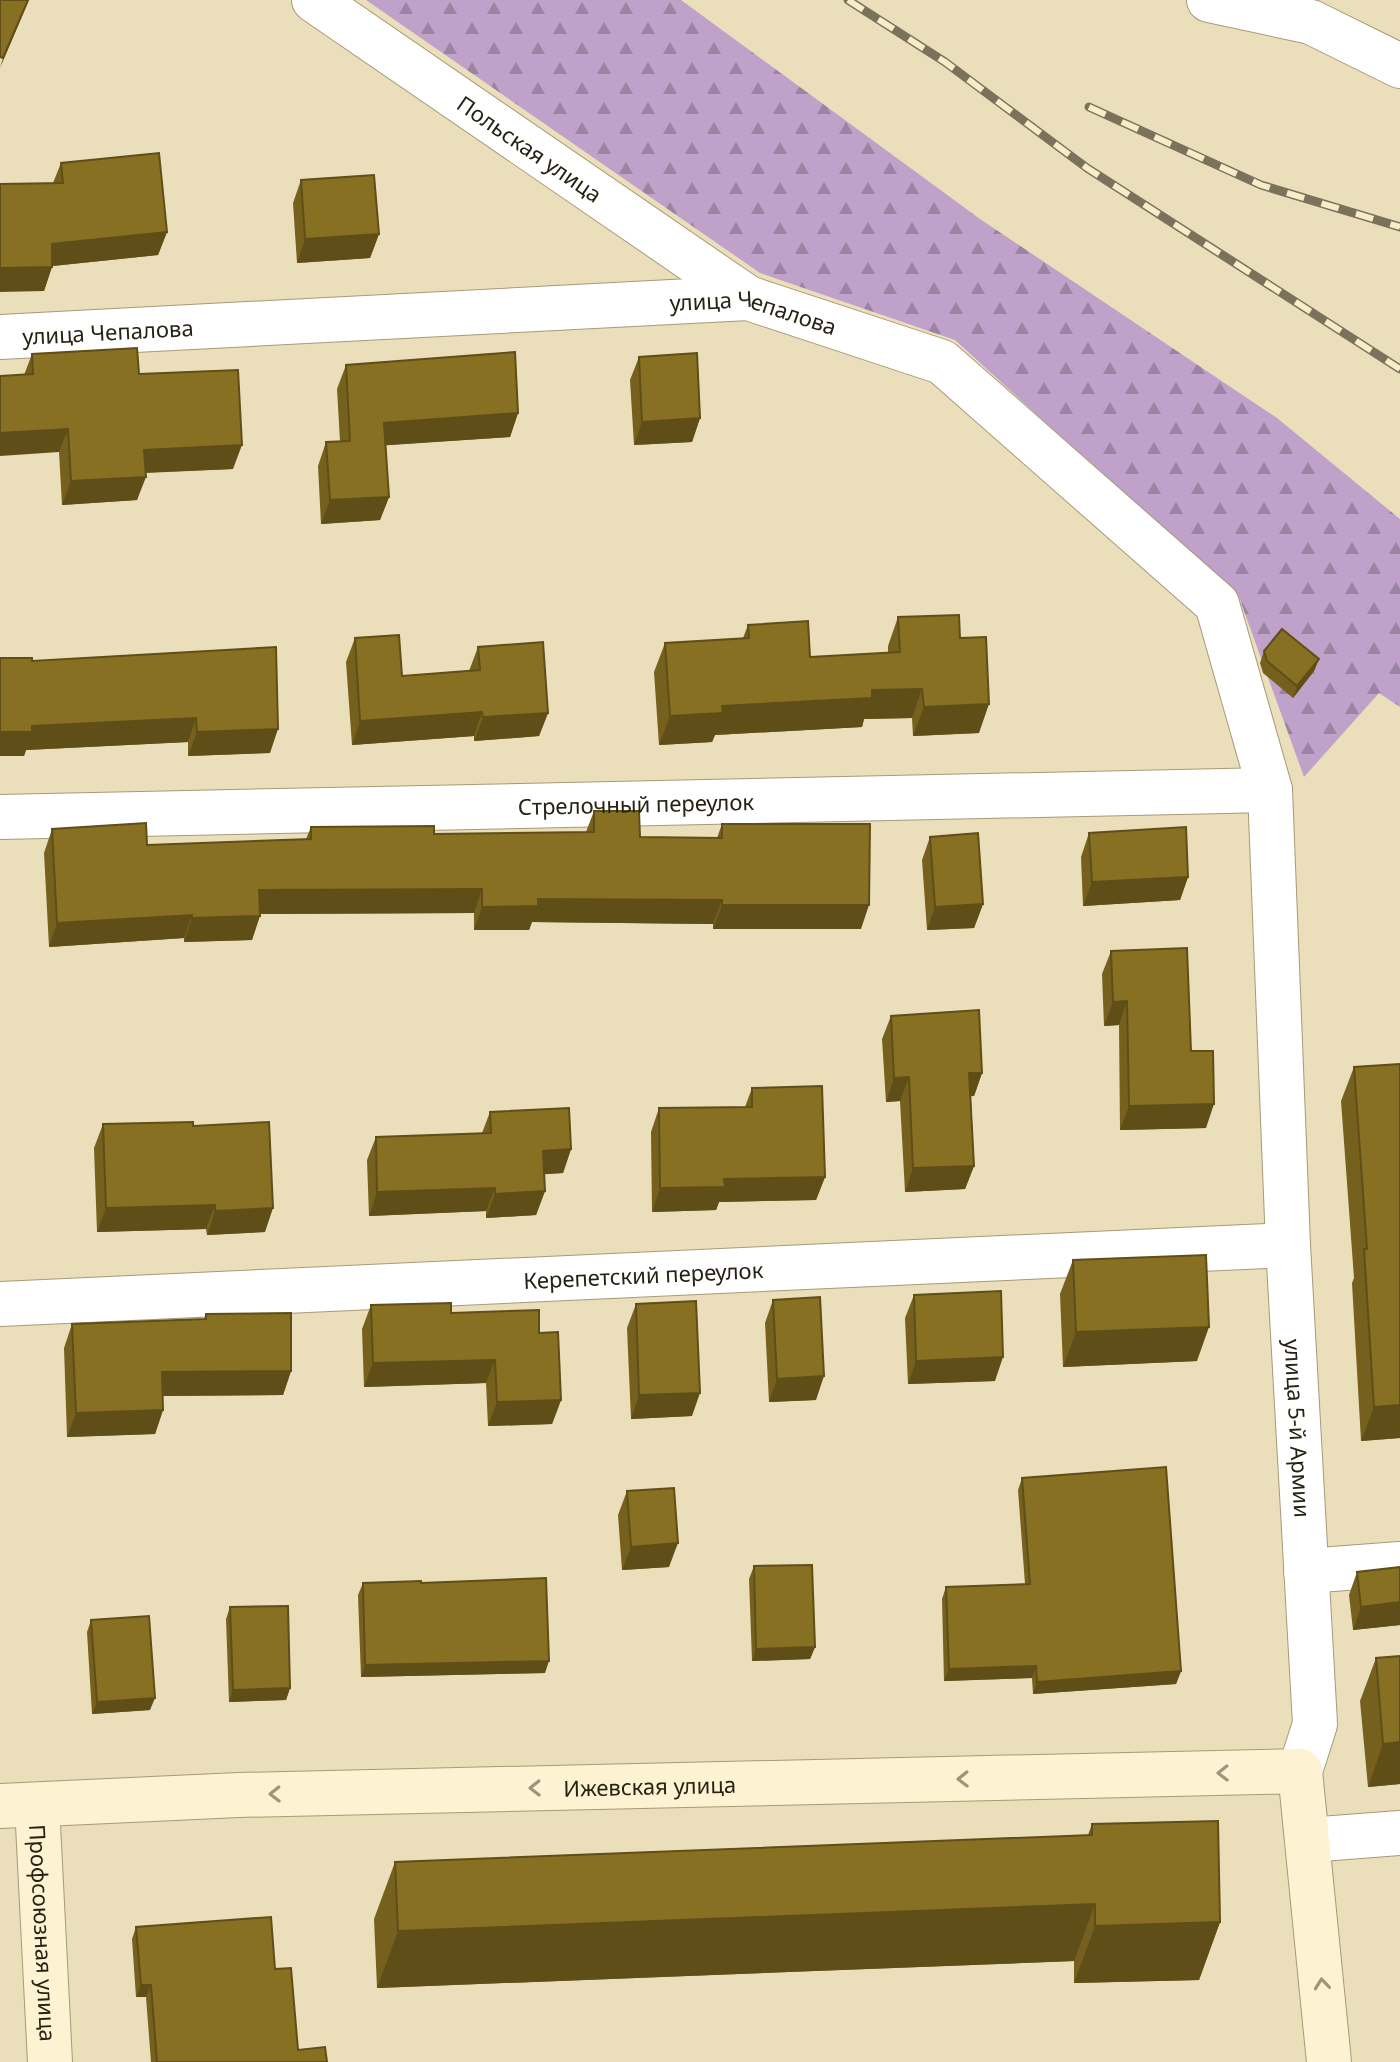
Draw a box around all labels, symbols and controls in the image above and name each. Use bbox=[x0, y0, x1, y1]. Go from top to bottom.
street label: Польская улица bbox=[452, 88, 608, 209]
street label: улица Чепалова bbox=[669, 283, 841, 341]
street label: улица Чепалова bbox=[22, 312, 194, 351]
street label: Стрелочный переулок bbox=[517, 786, 755, 821]
street label: Керепетский переулок bbox=[523, 1254, 764, 1295]
street label: улица 5-й Армии bbox=[1278, 1338, 1318, 1518]
one-way arrow bbox=[1216, 1764, 1229, 1782]
street label: Ижевская улица bbox=[563, 1769, 736, 1803]
one-way arrow bbox=[956, 1770, 969, 1787]
one-way arrow bbox=[528, 1779, 541, 1797]
one-way arrow bbox=[268, 1785, 281, 1803]
street label: Профсоюзная улица bbox=[23, 1823, 64, 2042]
one-way arrow bbox=[1313, 1977, 1330, 1990]

